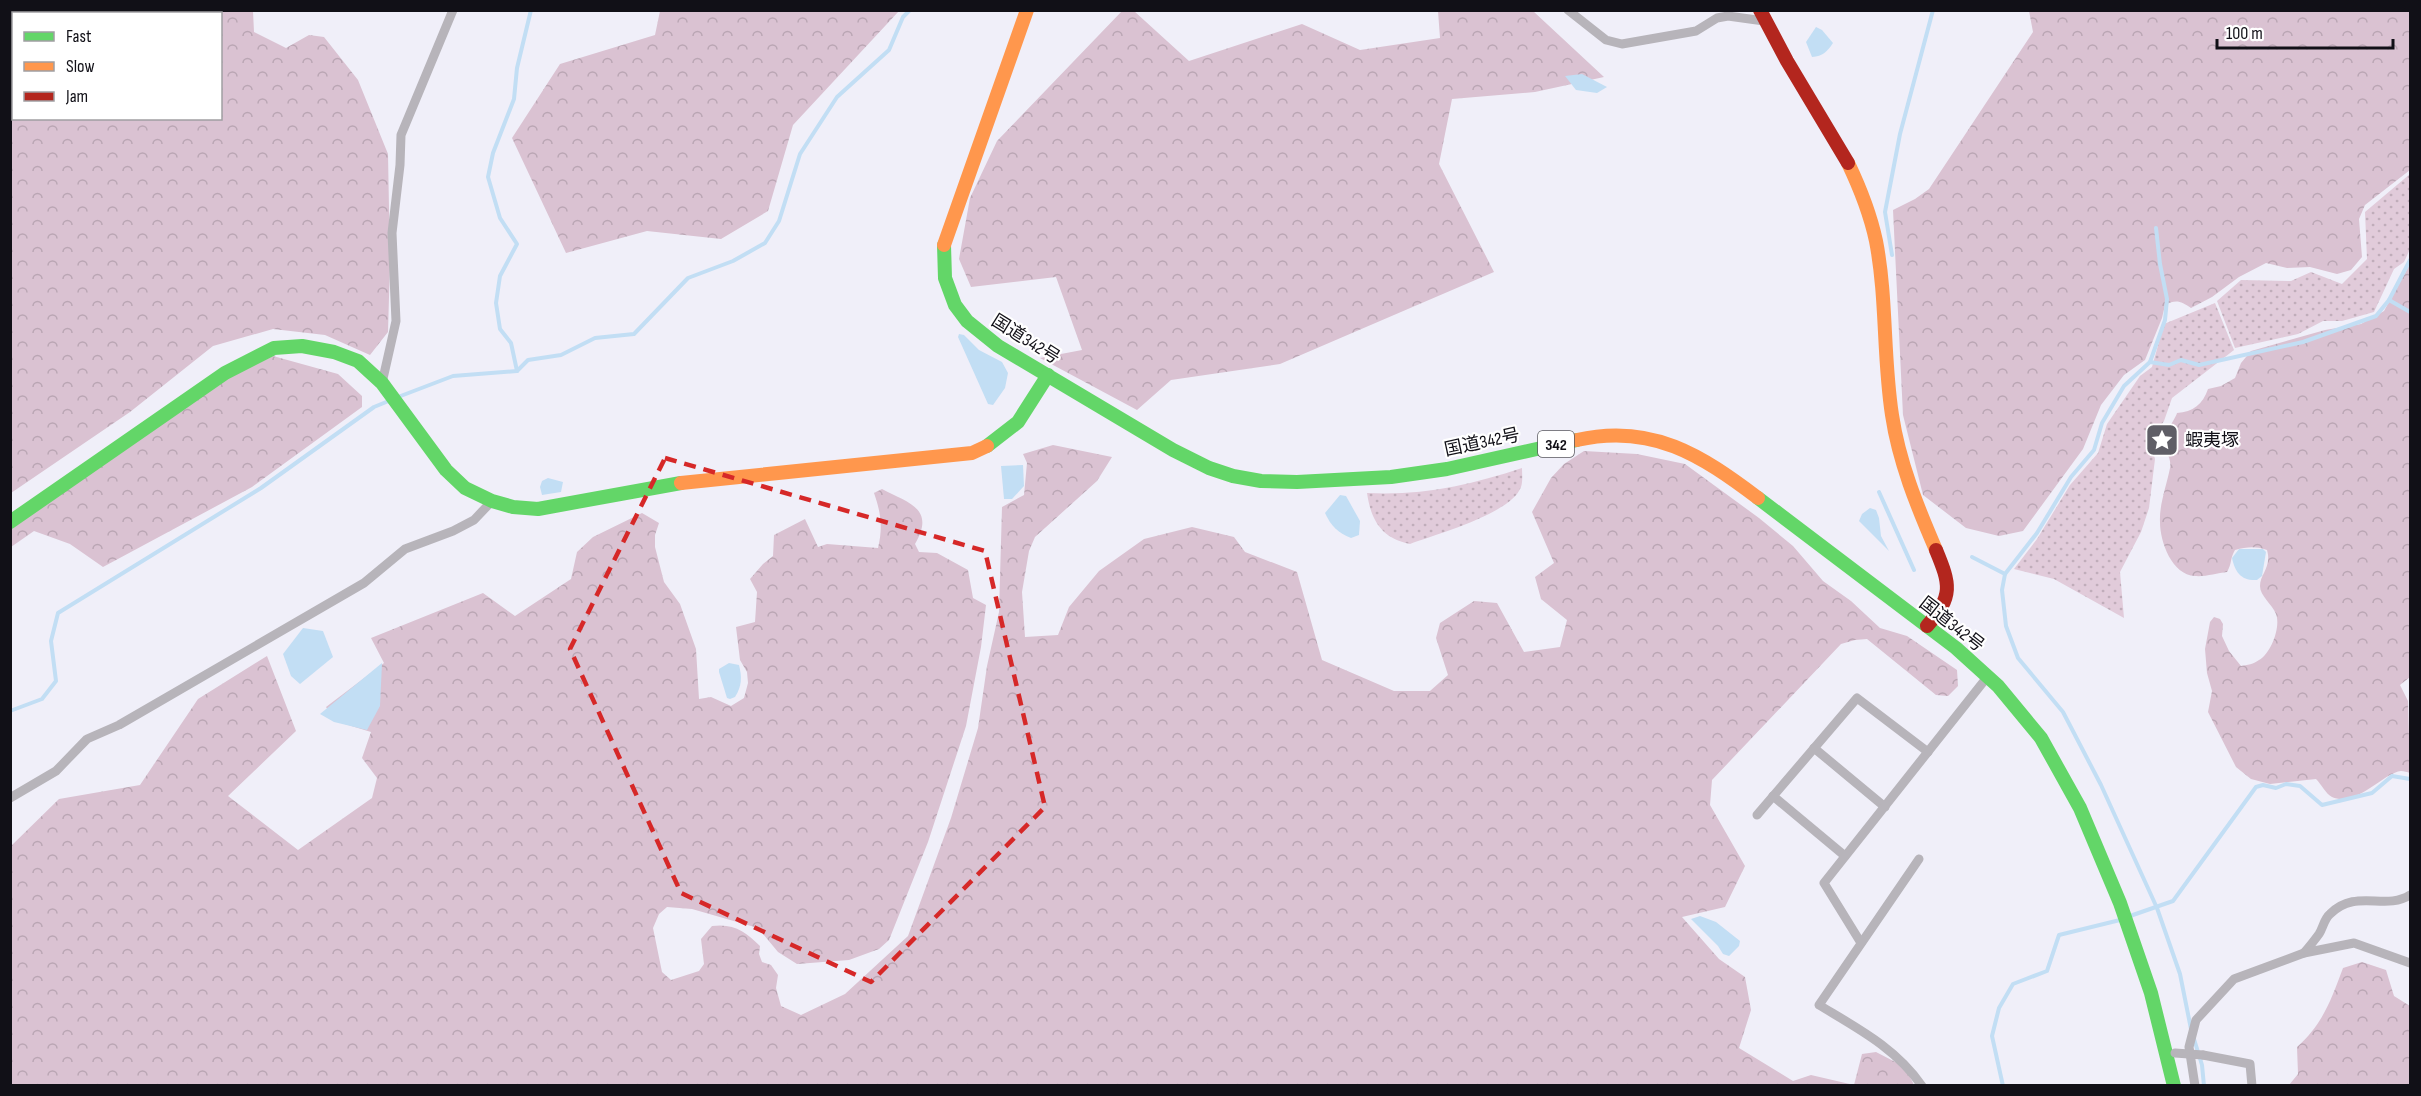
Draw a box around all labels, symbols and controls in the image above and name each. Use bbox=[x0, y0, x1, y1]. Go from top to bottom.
legend bbox=[12, 12, 222, 120]
scale bar bbox=[2217, 12, 2392, 50]
text: 100 m bbox=[2226, 23, 2263, 44]
text: Fast bbox=[66, 26, 92, 47]
text: Slow bbox=[66, 56, 95, 77]
text: Jam bbox=[65, 86, 88, 107]
street label: 国道342号 bbox=[988, 310, 1064, 369]
place icon: 蝦夷塚 bbox=[2144, 422, 2180, 458]
street label: 国道342号 bbox=[1442, 424, 1522, 461]
place label: 蝦夷塚 bbox=[2185, 430, 2239, 451]
road number: 342 bbox=[1538, 431, 1574, 457]
street label: 国道342号 bbox=[1915, 593, 1988, 656]

